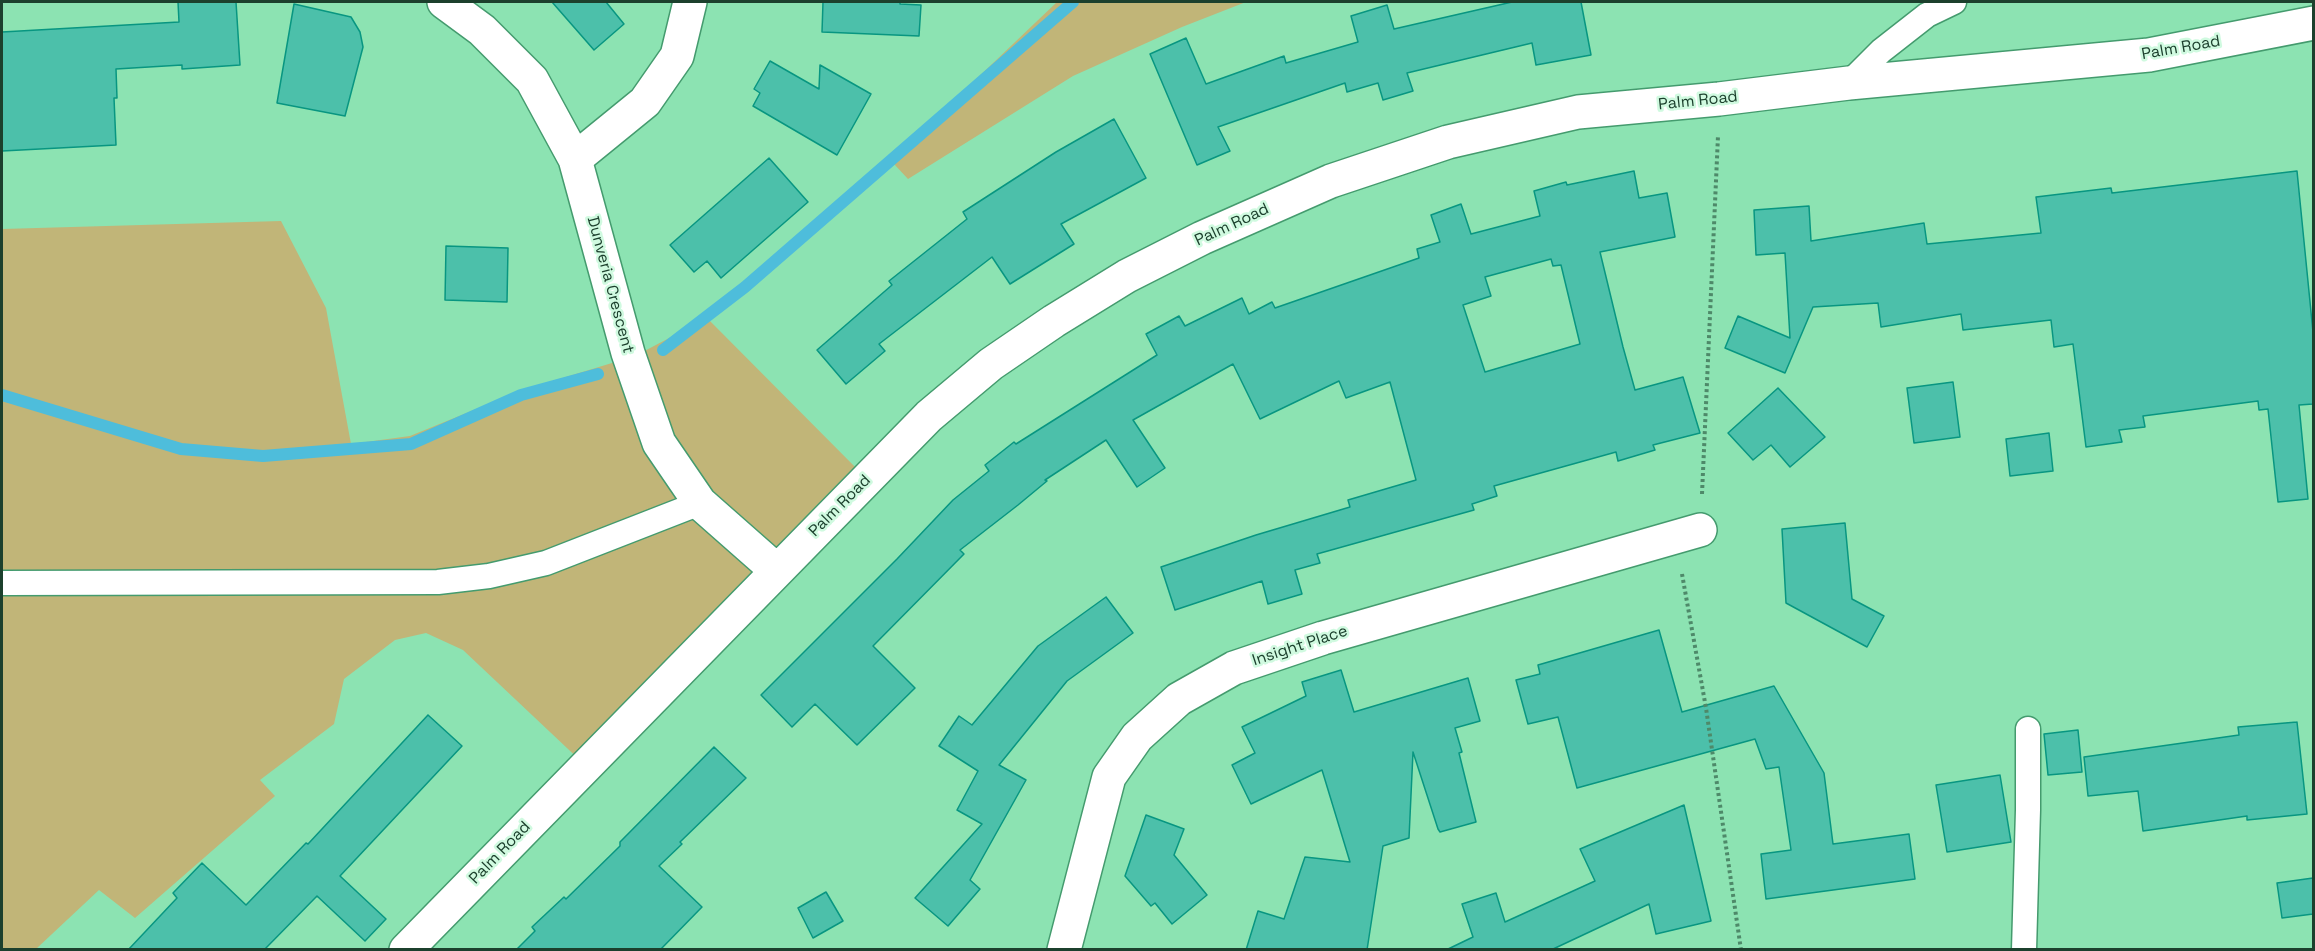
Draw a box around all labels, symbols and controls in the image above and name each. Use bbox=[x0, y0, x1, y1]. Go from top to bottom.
street label: Palm Road bbox=[2140, 32, 2222, 64]
street label: Palm Road bbox=[1657, 87, 1739, 115]
street label: Palm Road bbox=[1192, 199, 1272, 251]
street label: Dunveria Crescent bbox=[582, 214, 638, 356]
street label: Palm Road bbox=[805, 471, 875, 541]
street label: Insight Place bbox=[1250, 622, 1350, 670]
street label: Palm Road bbox=[465, 818, 535, 888]

